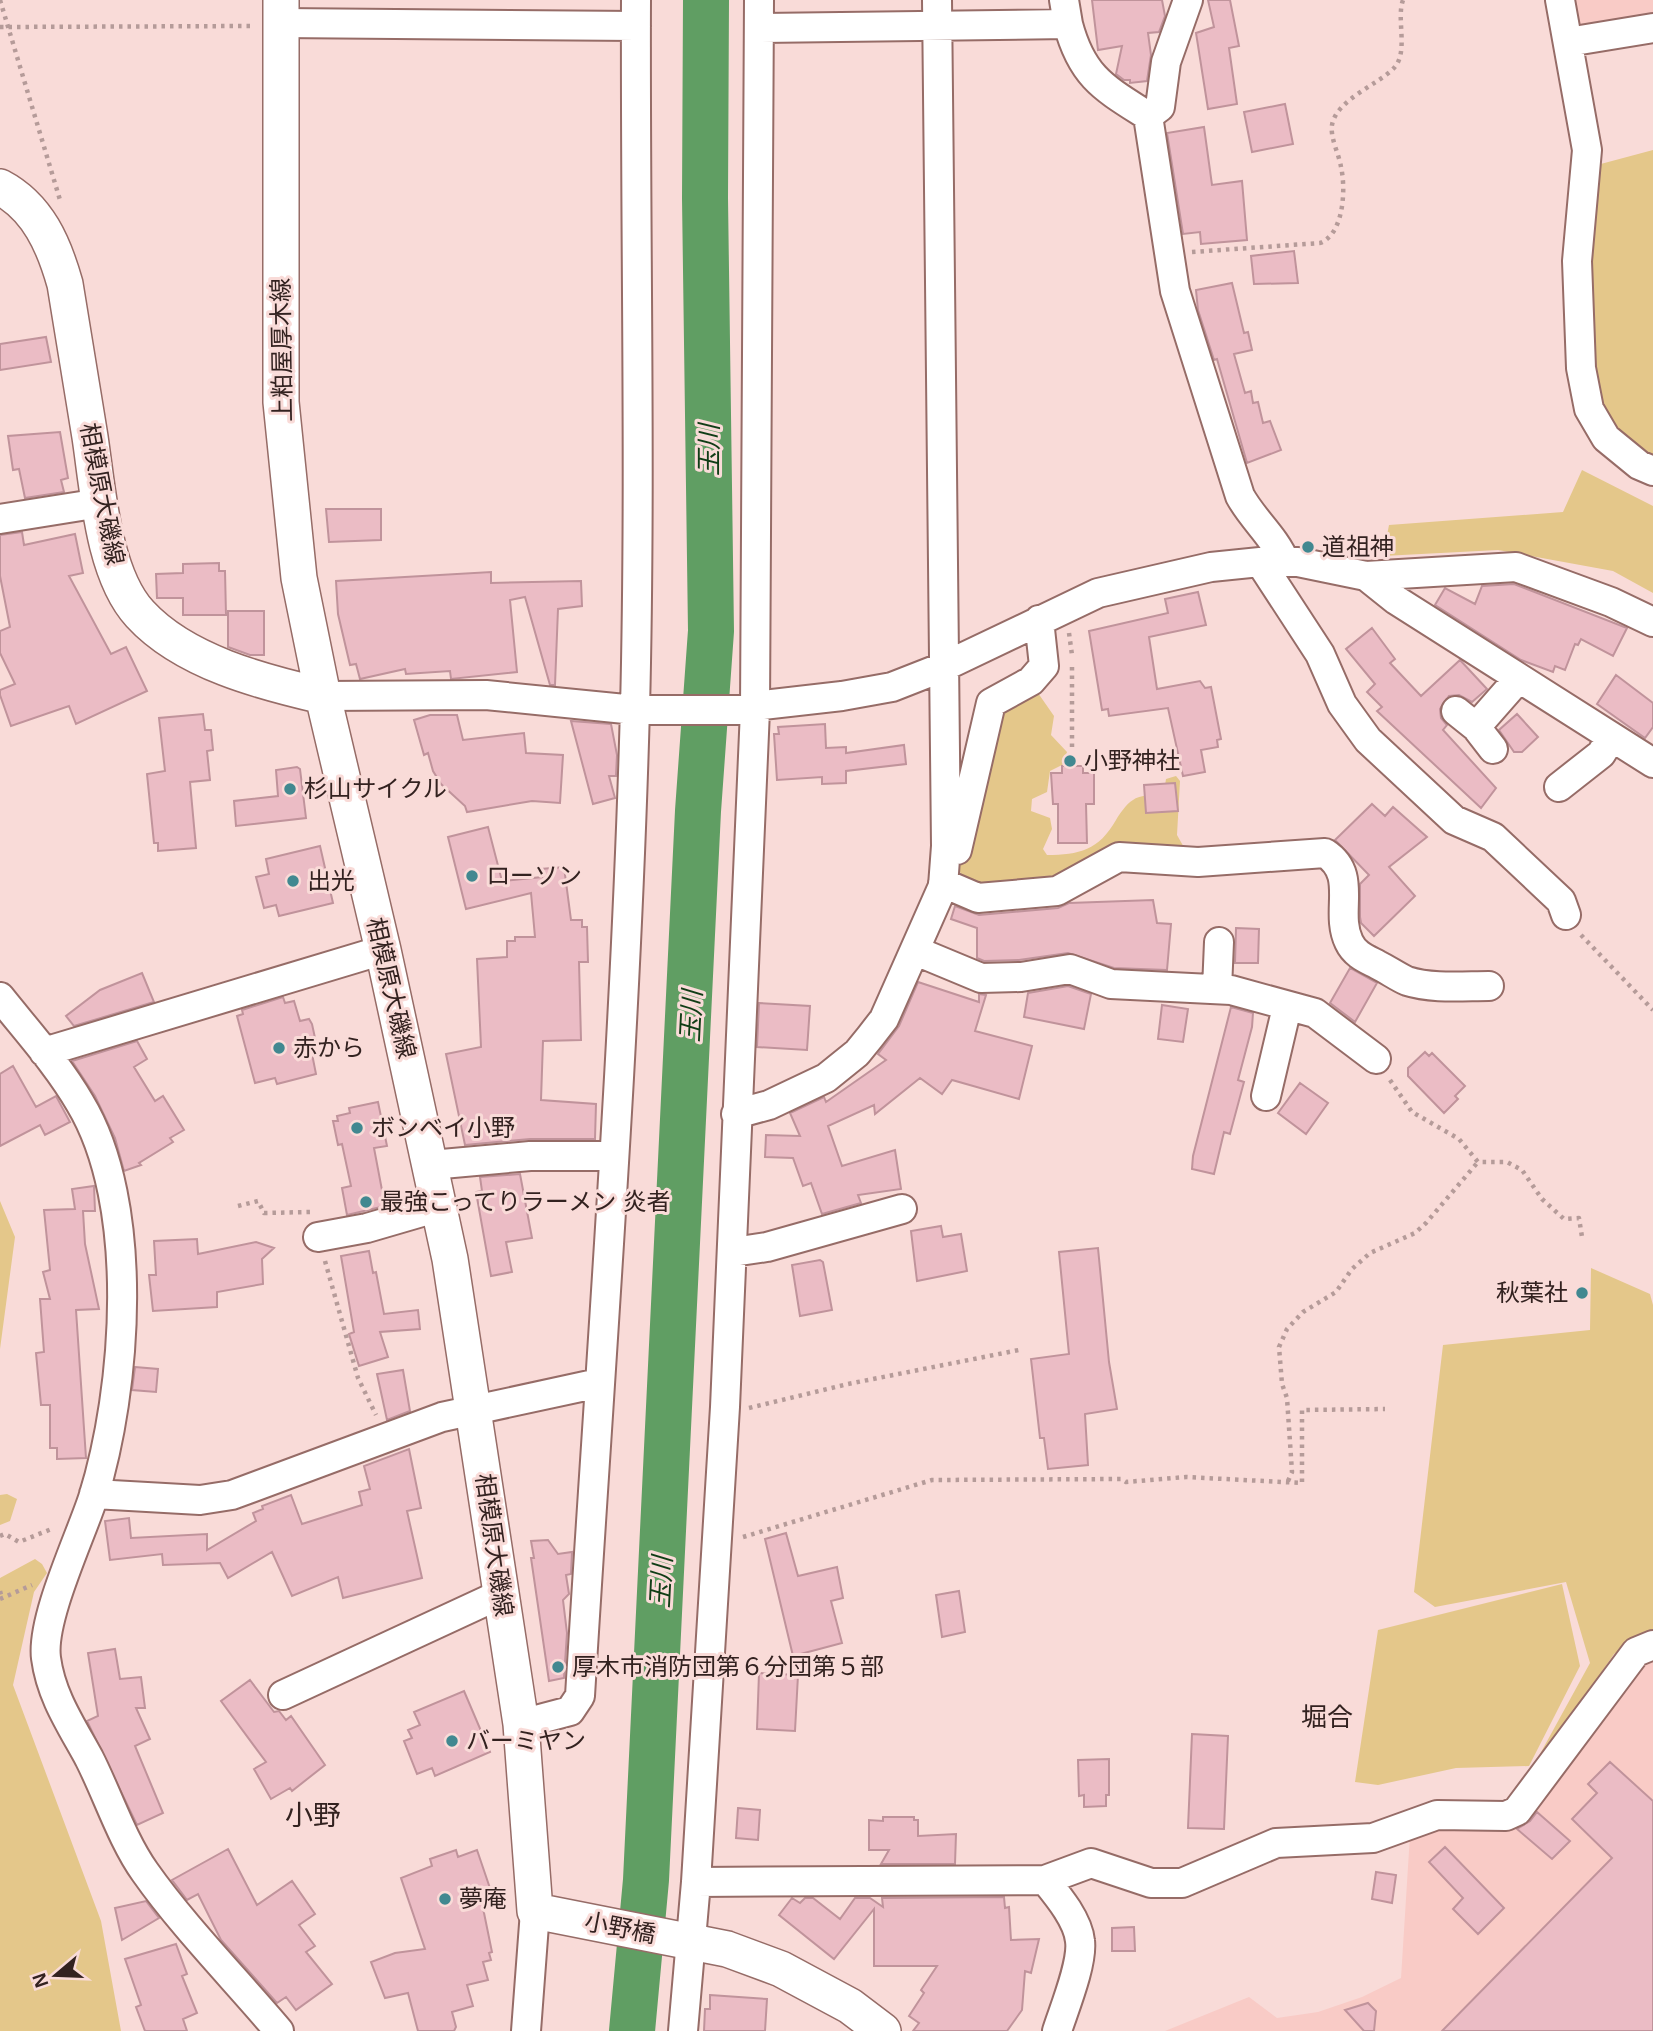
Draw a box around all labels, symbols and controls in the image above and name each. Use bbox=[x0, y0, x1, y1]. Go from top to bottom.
street label: 上粕屋厚木線 bbox=[267, 278, 296, 422]
street label: 相模原大磯線 bbox=[76, 421, 129, 567]
water label: 玉川 bbox=[694, 421, 724, 476]
place label: 道祖神 bbox=[1322, 533, 1394, 560]
marker: 道祖神 bbox=[1300, 539, 1316, 555]
place label: 小野神社 bbox=[1084, 747, 1180, 774]
marker: 小野神社 bbox=[1062, 753, 1078, 769]
place label: 杉山サイクル bbox=[304, 775, 447, 802]
marker: 杉山サイクル bbox=[282, 781, 298, 797]
place label: ローソン bbox=[486, 862, 582, 889]
place label: 出光 bbox=[307, 867, 355, 894]
marker: ローソン bbox=[464, 868, 480, 884]
marker: 出光 bbox=[285, 873, 301, 889]
street label: 相模原大磯線 bbox=[362, 915, 421, 1061]
water label: 玉川 bbox=[675, 986, 707, 1043]
place label: 赤から bbox=[293, 1034, 365, 1061]
marker: 赤から bbox=[271, 1040, 287, 1056]
place label: ボンベイ小野 bbox=[371, 1114, 515, 1141]
marker: ボンベイ小野 bbox=[349, 1120, 365, 1136]
place label: 最強こってりラーメン 炎者 bbox=[380, 1188, 671, 1215]
marker: 最強こってりラーメン 炎者 bbox=[358, 1194, 374, 1210]
place label: 秋葉社 bbox=[1496, 1279, 1568, 1306]
marker: 秋葉社 bbox=[1574, 1285, 1590, 1301]
street label: 相模原大磯線 bbox=[471, 1472, 518, 1618]
water label: 玉川 bbox=[645, 1552, 677, 1609]
place label: 厚木市消防団第６分団第５部 bbox=[572, 1653, 884, 1680]
marker: 厚木市消防団第６分団第５部 bbox=[550, 1659, 566, 1675]
district label: 堀合 bbox=[1301, 1702, 1353, 1732]
place label: バーミヤン bbox=[466, 1727, 586, 1754]
marker: バーミヤン bbox=[444, 1733, 460, 1749]
district label: 小野 bbox=[285, 1800, 341, 1831]
place label: 夢庵 bbox=[459, 1885, 507, 1912]
marker: 夢庵 bbox=[437, 1891, 453, 1907]
street label: 小野橋 bbox=[582, 1907, 658, 1948]
north arrow bbox=[21, 1940, 91, 2010]
text: N bbox=[28, 1970, 53, 1990]

